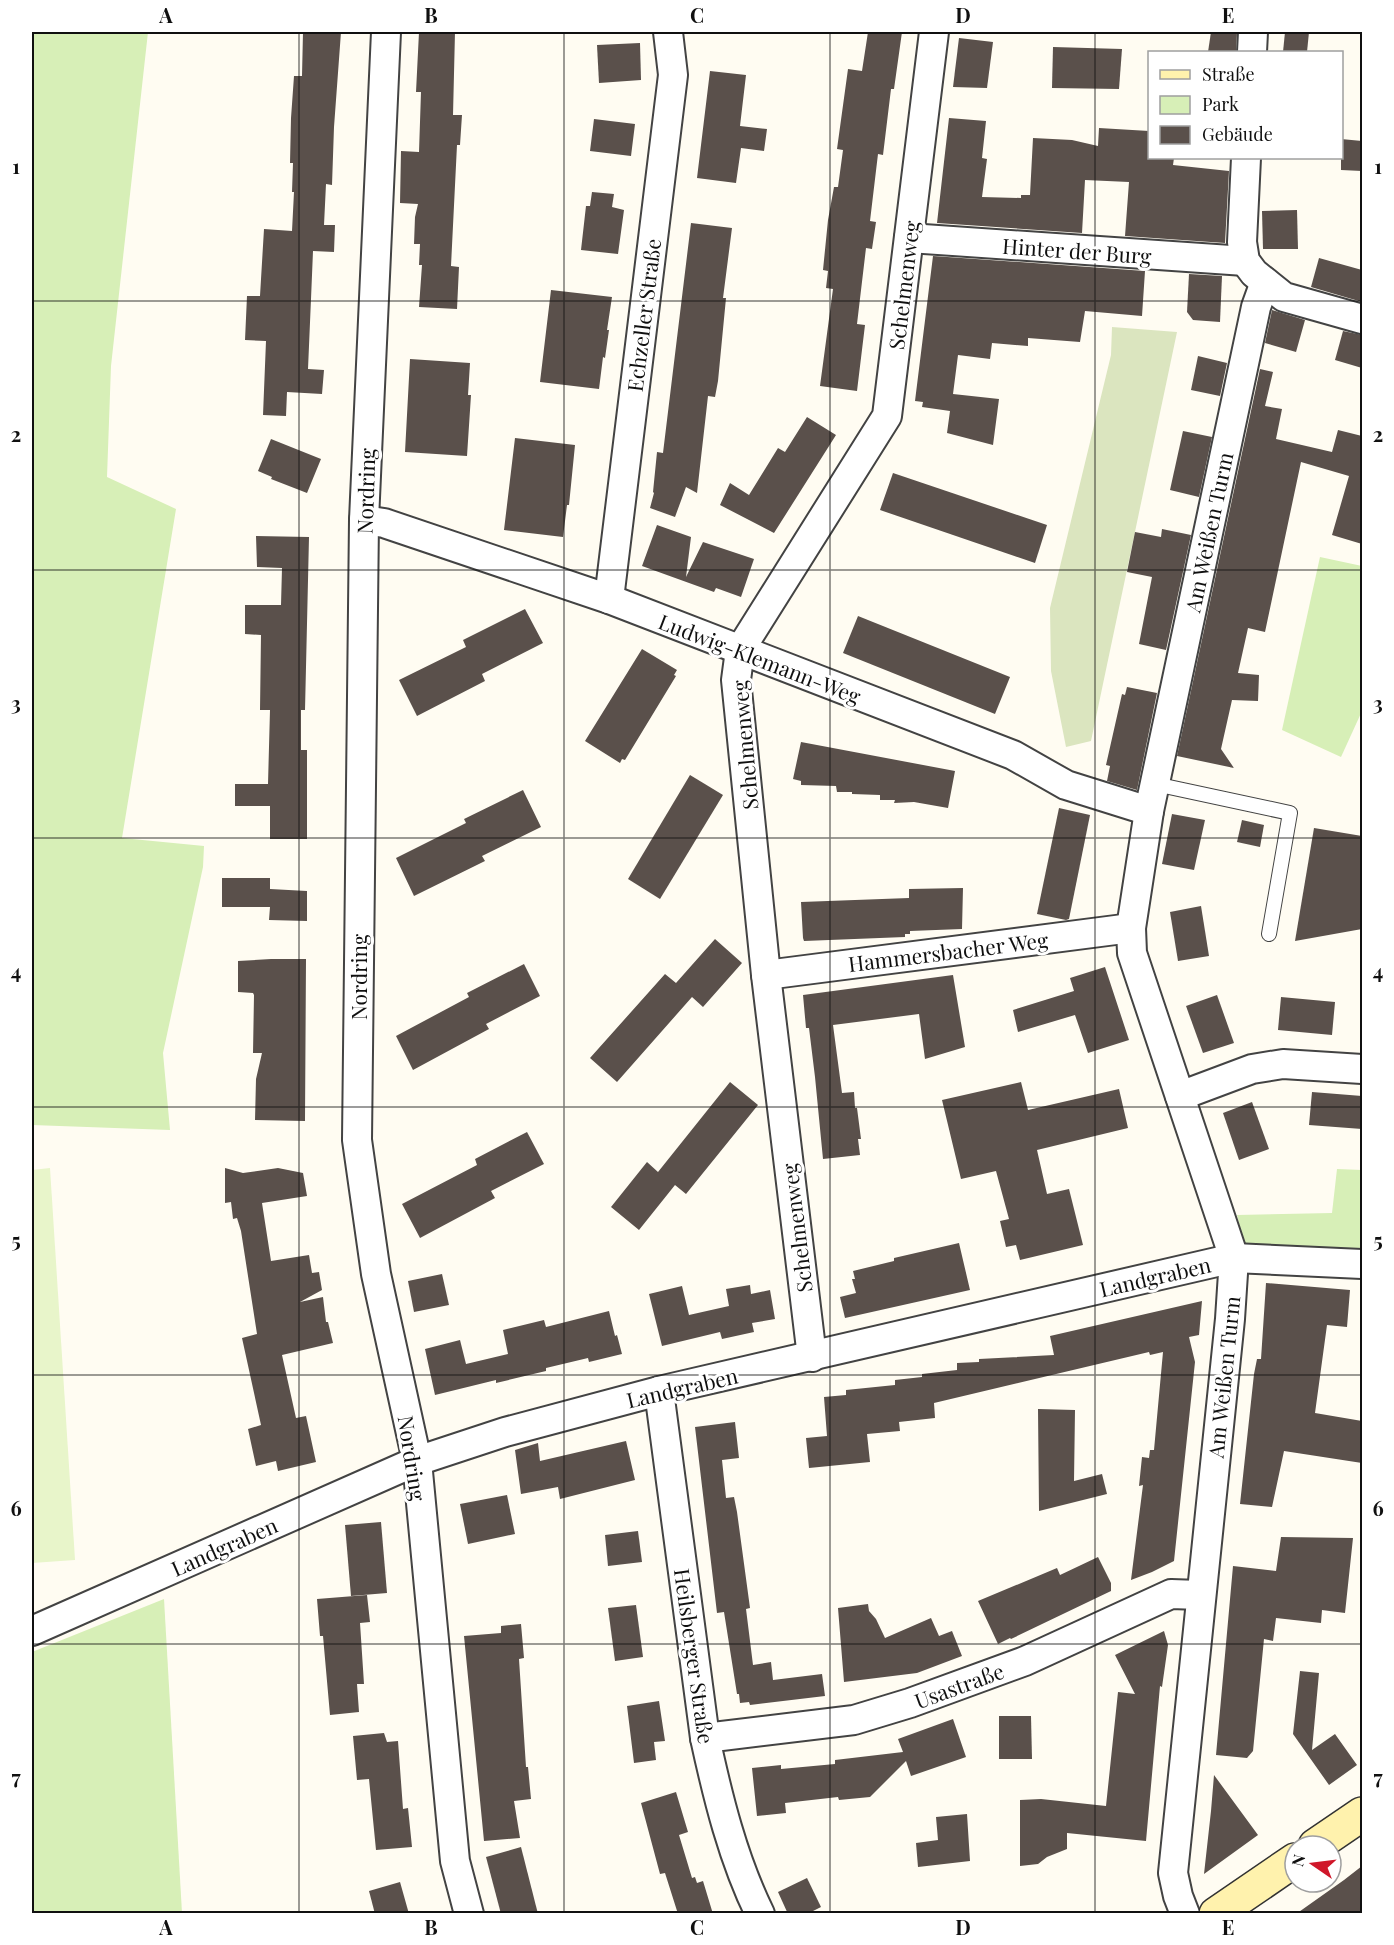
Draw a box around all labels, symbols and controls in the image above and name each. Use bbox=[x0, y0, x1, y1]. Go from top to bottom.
text: A bbox=[158, 1, 173, 28]
text: B bbox=[424, 1, 438, 28]
text: C bbox=[690, 1, 704, 28]
text: D bbox=[955, 1, 971, 28]
text: E bbox=[1222, 1, 1234, 28]
legend bbox=[1148, 51, 1343, 159]
text: Straße bbox=[1202, 62, 1255, 86]
text: Park bbox=[1202, 92, 1239, 116]
text: Gebäude bbox=[1202, 122, 1273, 146]
text: 1 bbox=[12, 152, 20, 179]
text: 1 bbox=[1374, 152, 1382, 179]
street label: Schelmenweg bbox=[881, 219, 925, 351]
street label: Hinter der Burg bbox=[1001, 231, 1153, 269]
street label: Echzeller Straße bbox=[620, 237, 666, 393]
text: 2 bbox=[11, 420, 21, 447]
text: 2 bbox=[1373, 420, 1383, 447]
street label: Nordring bbox=[350, 448, 380, 534]
street label: Am Weißen Turm bbox=[1177, 449, 1239, 615]
street label: Ludwig-Klemann-Weg bbox=[655, 607, 865, 709]
street label: Schelmenweg bbox=[724, 679, 764, 811]
text: 3 bbox=[11, 689, 21, 716]
text: 3 bbox=[1373, 689, 1383, 716]
street label: Hammersbacher Weg bbox=[847, 925, 1049, 977]
street label: Nordring bbox=[344, 934, 372, 1020]
text: 4 bbox=[11, 957, 21, 984]
text: 4 bbox=[1373, 957, 1383, 984]
street label: Schelmenweg bbox=[774, 1162, 818, 1294]
text: 5 bbox=[11, 1226, 21, 1253]
text: 5 bbox=[1373, 1226, 1383, 1253]
street label: Landgraben bbox=[1097, 1249, 1214, 1302]
street label: Am Weißen Turm bbox=[1200, 1294, 1245, 1460]
street label: Landgraben bbox=[624, 1360, 741, 1413]
street label: Nordring bbox=[392, 1413, 434, 1503]
text: 6 bbox=[10, 1494, 22, 1521]
text: 6 bbox=[1372, 1494, 1384, 1521]
street label: Landgraben bbox=[166, 1510, 282, 1582]
street label: Heilsberger Straße bbox=[669, 1567, 721, 1745]
street label: Usastraße bbox=[910, 1656, 1008, 1714]
text: 7 bbox=[11, 1763, 21, 1790]
text: 7 bbox=[1373, 1763, 1383, 1790]
north arrow bbox=[1283, 1834, 1343, 1894]
text: N bbox=[1286, 1852, 1310, 1868]
text: A bbox=[158, 1913, 173, 1940]
text: B bbox=[424, 1913, 438, 1940]
text: C bbox=[690, 1913, 704, 1940]
text: D bbox=[955, 1913, 971, 1940]
text: E bbox=[1222, 1913, 1234, 1940]

